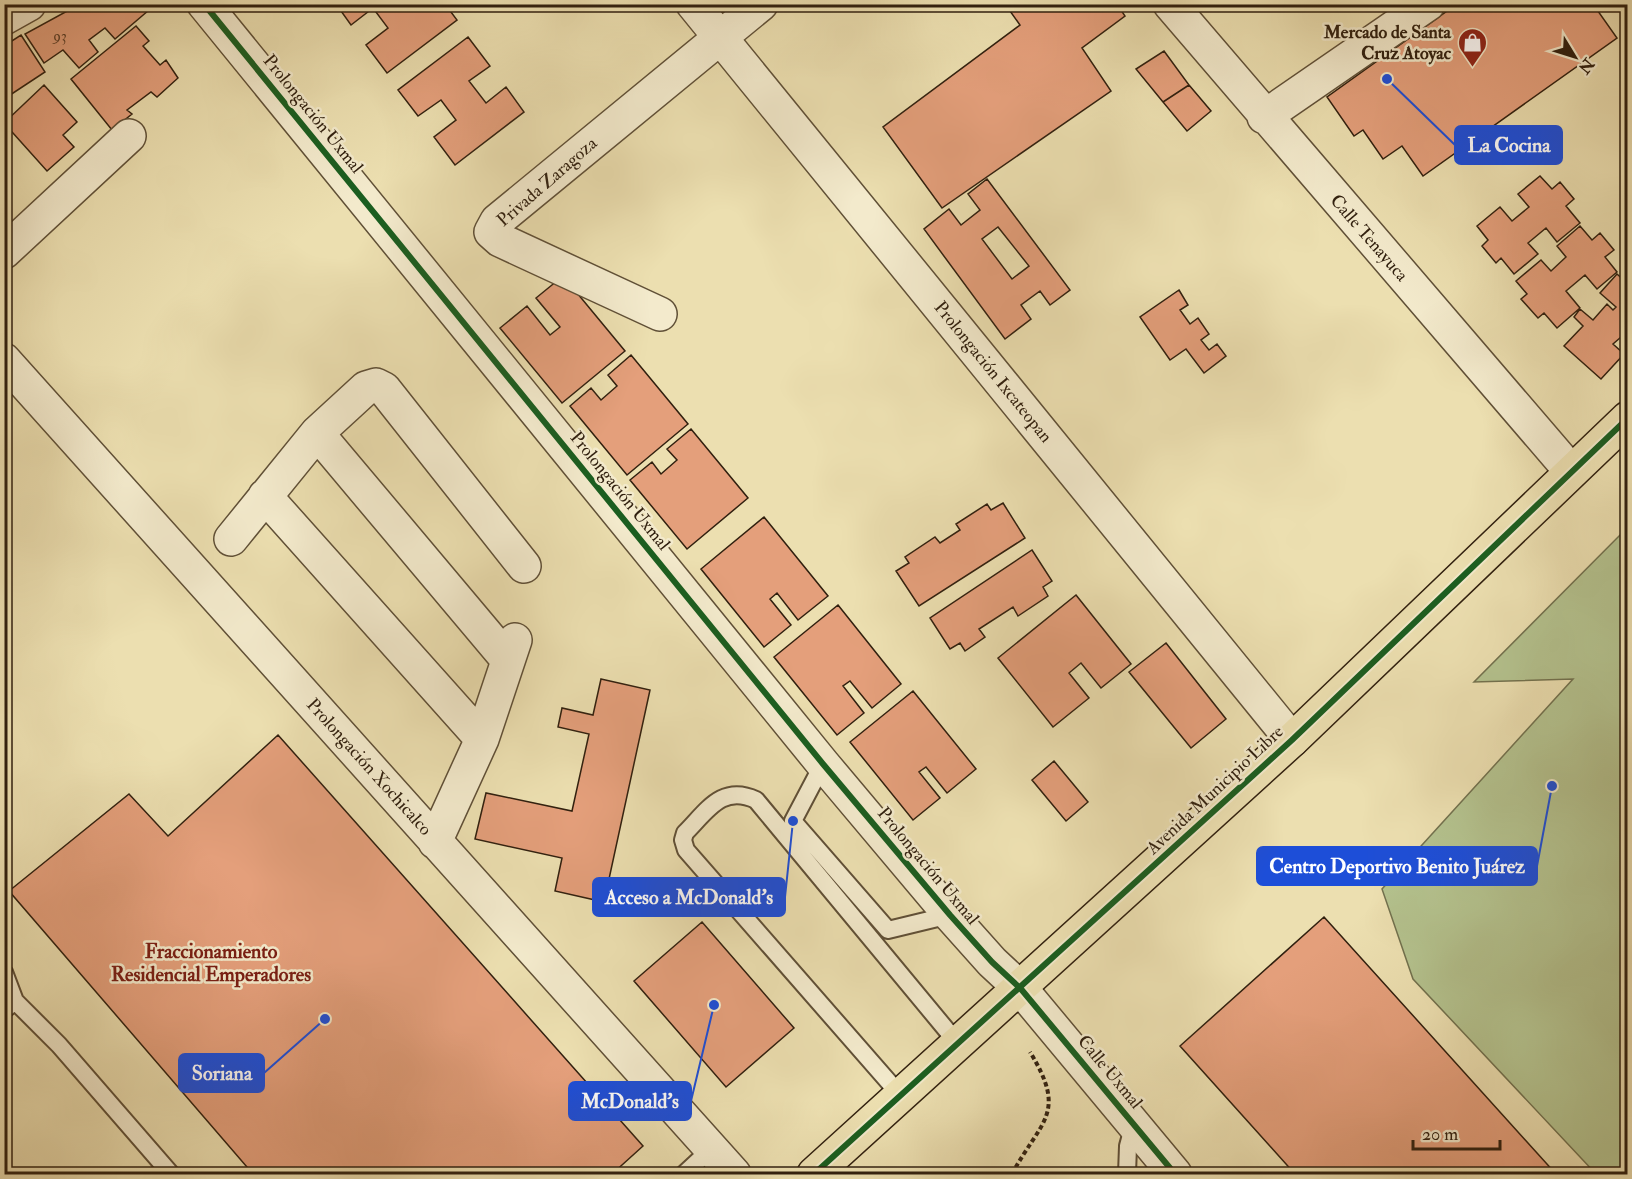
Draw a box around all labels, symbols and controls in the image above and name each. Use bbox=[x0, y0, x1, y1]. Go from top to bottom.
place label: Mercado de Santa Cruz Atoyac bbox=[1323, 21, 1452, 65]
shop icon: Mercado de Santa Cruz Atoyac bbox=[1456, 26, 1488, 68]
house number: 93 bbox=[52, 27, 67, 46]
north arrow bbox=[1545, 27, 1605, 87]
street label: Prolongación Uxmal bbox=[258, 50, 368, 179]
text: N bbox=[1573, 53, 1599, 78]
callout: La Cocina bbox=[1455, 126, 1562, 164]
street label: Privada Zaragoza bbox=[492, 132, 602, 232]
text: La Cocina bbox=[1467, 133, 1551, 158]
street label: Calle Tenayuca bbox=[1325, 190, 1413, 287]
street label: Prolongación Ixcateopan bbox=[929, 297, 1057, 447]
street label: Prolongación Uxmal bbox=[565, 427, 675, 556]
street label: Prolongación Xochicalco bbox=[301, 694, 437, 841]
street label: Avenida Municipio Libre bbox=[1141, 720, 1289, 860]
street label: Prolongación Uxmal bbox=[872, 802, 984, 930]
callout: Centro Deportivo Benito Juárez bbox=[1257, 847, 1537, 885]
text: Centro Deportivo Benito Juárez bbox=[1269, 854, 1525, 880]
callout: Acceso a McDonald's bbox=[593, 878, 785, 916]
text: Acceso a McDonald's bbox=[604, 885, 773, 910]
district label: Fraccionamiento Residencial Emperadores bbox=[111, 939, 311, 988]
street label: Calle Uxmal bbox=[1072, 1030, 1148, 1114]
callout: Soriana bbox=[179, 1054, 264, 1092]
text: Soriana bbox=[192, 1061, 253, 1086]
callout: McDonald's bbox=[569, 1082, 691, 1120]
text: McDonald's bbox=[580, 1089, 679, 1114]
scale bar bbox=[1413, 1113, 1500, 1151]
text: 20 m bbox=[1422, 1123, 1458, 1146]

